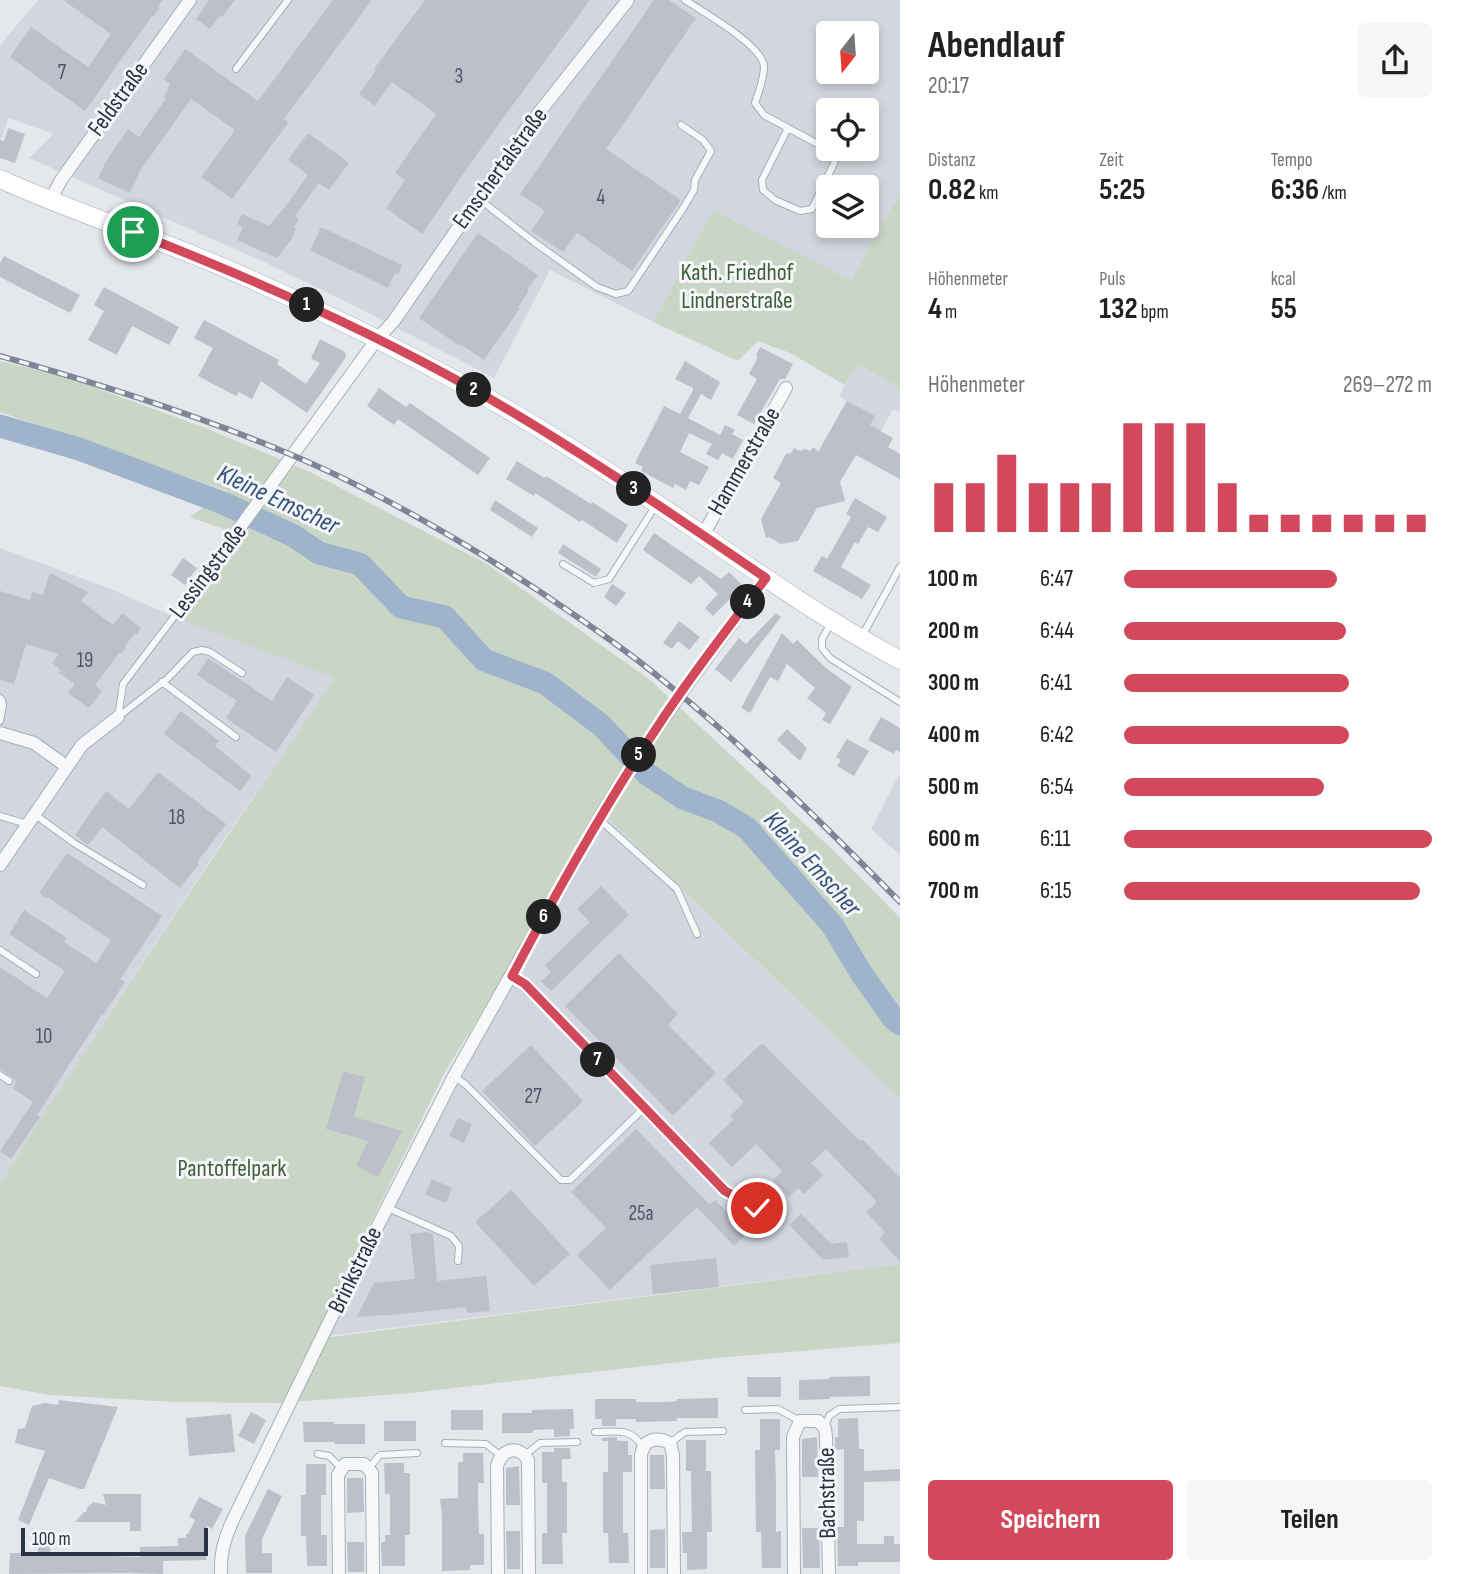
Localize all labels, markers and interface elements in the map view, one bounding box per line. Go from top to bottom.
north arrow [816,21,878,84]
map controls [816,21,879,238]
text: Abendlauf [928,23,1064,68]
button: share [1358,23,1432,97]
street label: Feldstraße [81,56,155,142]
house number: 7 [58,60,67,85]
house number: 3 [455,64,463,89]
text: 20:17 [928,72,969,100]
button: locate [816,98,879,161]
street label: Emschertalstraße [446,102,554,234]
text: Distanz [928,149,976,172]
text: Zeit [1099,149,1124,172]
text: Tempo [1271,149,1313,172]
text: 0.82 [928,172,976,208]
text: 5:25 [1099,172,1146,208]
text: 6:36 [1271,172,1319,208]
button: layers [816,175,879,238]
text: km [976,182,998,205]
text: /km [1319,182,1347,205]
house number: 4 [597,185,606,210]
pin [103,202,163,262]
icon: arrive [114,213,152,251]
park label: Kath. Friedhof Lindnerstraße [680,258,795,315]
text: Höhenmeter [928,268,1008,291]
text: Puls [1099,268,1126,291]
text: kcal [1271,268,1296,291]
pin: 1 [290,288,324,322]
text: 4 [928,291,942,327]
text: 132 [1099,291,1138,327]
text: 55 [1271,291,1297,327]
text: 1 [303,293,310,316]
text: m [942,301,957,324]
text: bpm [1138,301,1169,324]
text: Höhenmeter [928,371,1025,399]
text: 269–272 m [1343,371,1432,399]
pin: 2 [456,372,491,408]
text: 2 [469,378,478,401]
street label: Hammerstraße [701,402,787,520]
water label: Kleine Emscher [212,458,345,542]
pin: 3 [616,472,652,506]
text: 3 [629,477,638,500]
street label: Lessingstraße [163,518,253,624]
text: 100 m [928,565,978,593]
text: 6:47 [1040,565,1073,593]
pin: 4 [730,584,766,620]
text: 4 [743,590,752,613]
text: 200 m [928,617,979,645]
text: 6:44 [1040,617,1074,645]
house number: 19 [77,648,93,673]
text: 300 m [928,669,979,697]
text: 6:41 [1040,669,1072,697]
text: 400 m [928,721,979,749]
text: 6:42 [1040,721,1074,749]
pin: 5 [622,738,656,772]
text: 5 [634,743,643,766]
text: 500 m [928,773,979,801]
text: 6:54 [1040,773,1073,801]
house number: 18 [169,805,185,830]
water label: Kleine Emscher [757,805,868,924]
text: 600 m [928,825,980,853]
text: 6:11 [1040,825,1071,853]
text: 700 m [928,877,979,905]
text: 6:15 [1040,877,1072,905]
pin: 6 [526,900,562,934]
text: 6 [539,905,548,928]
house number: 10 [36,1024,52,1049]
pin: 7 [580,1042,616,1078]
text: 7 [593,1048,602,1071]
house number: 27 [524,1084,542,1109]
park label: Pantoffelpark [177,1154,287,1183]
pin [727,1178,787,1238]
icon: check [738,1189,776,1227]
house number: 25a [628,1201,654,1226]
street label: Brinkstraße [322,1222,388,1318]
street label: Bachstraße [812,1447,842,1539]
button: Speichern [928,1480,1173,1560]
button: Teilen [1187,1480,1432,1560]
scale bar [21,1525,208,1557]
text: 100 m [32,1528,71,1551]

